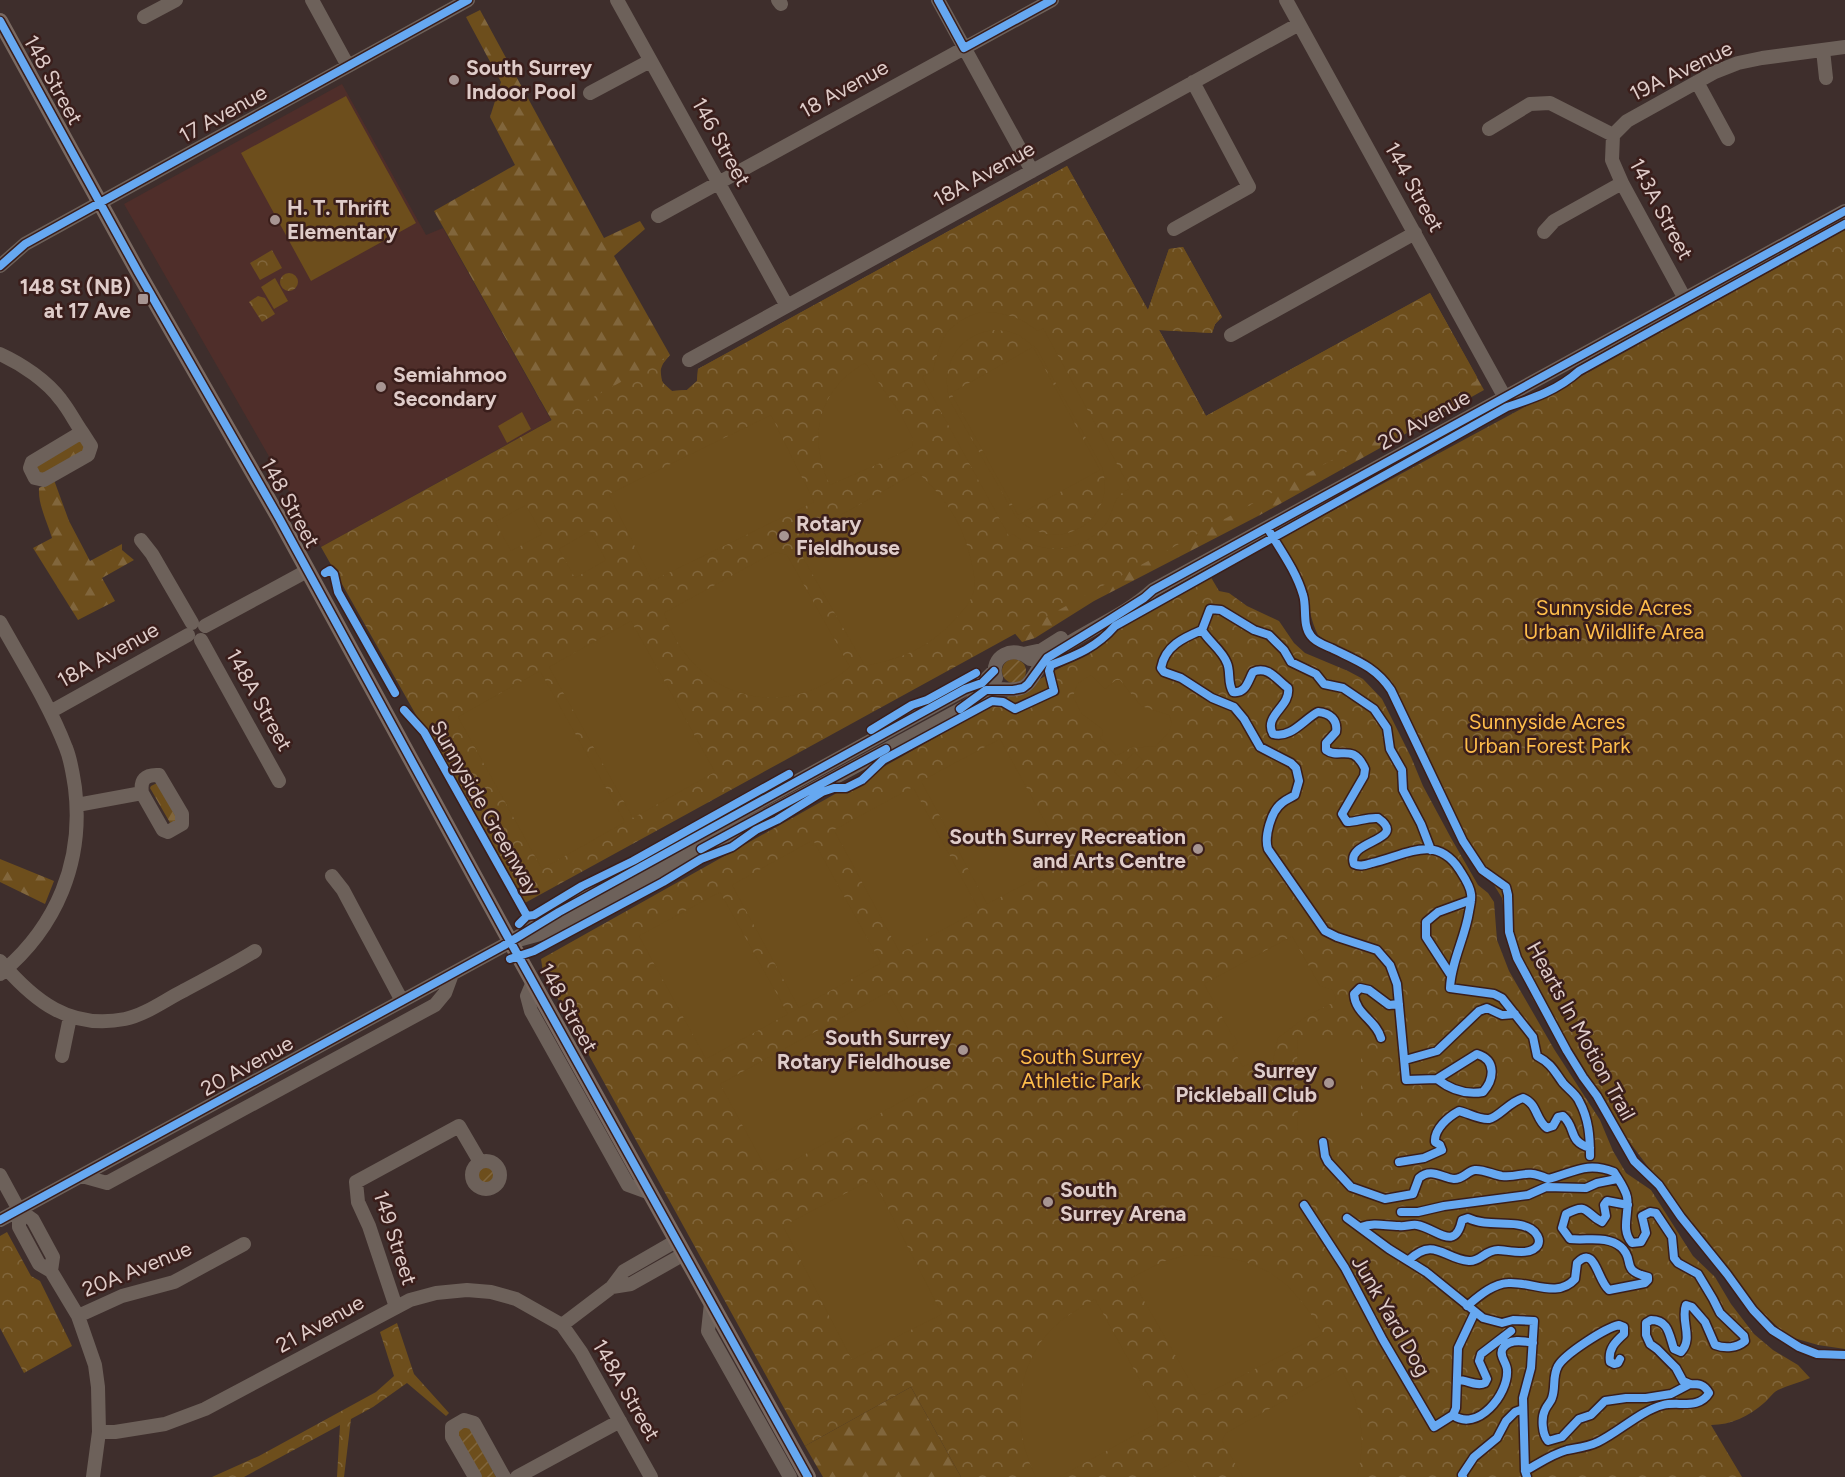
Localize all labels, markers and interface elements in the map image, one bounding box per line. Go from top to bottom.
street label: 148 Street [19,31,88,129]
street label: 19A Avenue [1625,35,1736,106]
street label: 18 Avenue [795,54,893,123]
place label: South Surrey Indoor Pool [466,55,593,104]
marker: South Surrey Indoor Pool [447,73,461,87]
street label: 17 Avenue [175,79,271,148]
street label: 146 Street [687,93,756,191]
street label: 18A Avenue [929,135,1039,212]
street label: 144 Street [1380,138,1449,236]
street label: 143A Street [1624,154,1699,264]
place label: H. T. Thrift Elementary [287,195,398,244]
marker: H. T. Thrift Elementary [268,213,282,227]
place label: 148 St (NB) at 17 Ave [20,274,131,323]
marker: 148 St (NB) at 17 Ave [136,292,150,306]
place label: Semiahmoo Secondary [393,362,507,411]
marker: Semiahmoo Secondary [374,380,388,394]
street label: 20 Avenue [1373,384,1474,455]
street label: 148 Street [256,454,325,552]
place label: Rotary Fieldhouse [796,511,900,560]
marker: Rotary Fieldhouse [777,529,791,543]
park label: Sunnyside Acres Urban Wildlife Area [1523,595,1705,644]
street label: 18A Avenue [53,616,163,693]
street label: 148A Street [221,644,298,755]
park label: Sunnyside Acres Urban Forest Park [1464,709,1631,758]
street label: Sunnyside Greenway [425,716,546,900]
place label: South Surrey Recreation and Arts Centre [949,824,1186,873]
marker: South Surrey Recreation and Arts Centre [1191,842,1205,856]
street label: Hearts In Motion Trail [1522,937,1641,1124]
street label: 148 Street [534,959,603,1057]
place label: South Surrey Rotary Fieldhouse [777,1025,952,1074]
street label: 20 Avenue [196,1030,297,1101]
marker: South Surrey Rotary Fieldhouse [956,1043,970,1057]
park label: South Surrey Athletic Park [1020,1044,1142,1093]
place label: Surrey Pickleball Club [1175,1058,1318,1107]
marker: Surrey Pickleball Club [1322,1076,1336,1090]
place label: South Surrey Arena [1060,1177,1187,1226]
street label: 149 Street [369,1188,422,1288]
marker: South Surrey Arena [1041,1195,1055,1209]
street label: 20A Avenue [79,1235,195,1302]
street label: Junk Yard Dog [1347,1251,1436,1381]
street label: 21 Avenue [271,1289,368,1358]
street label: 148A Street [587,1335,665,1445]

